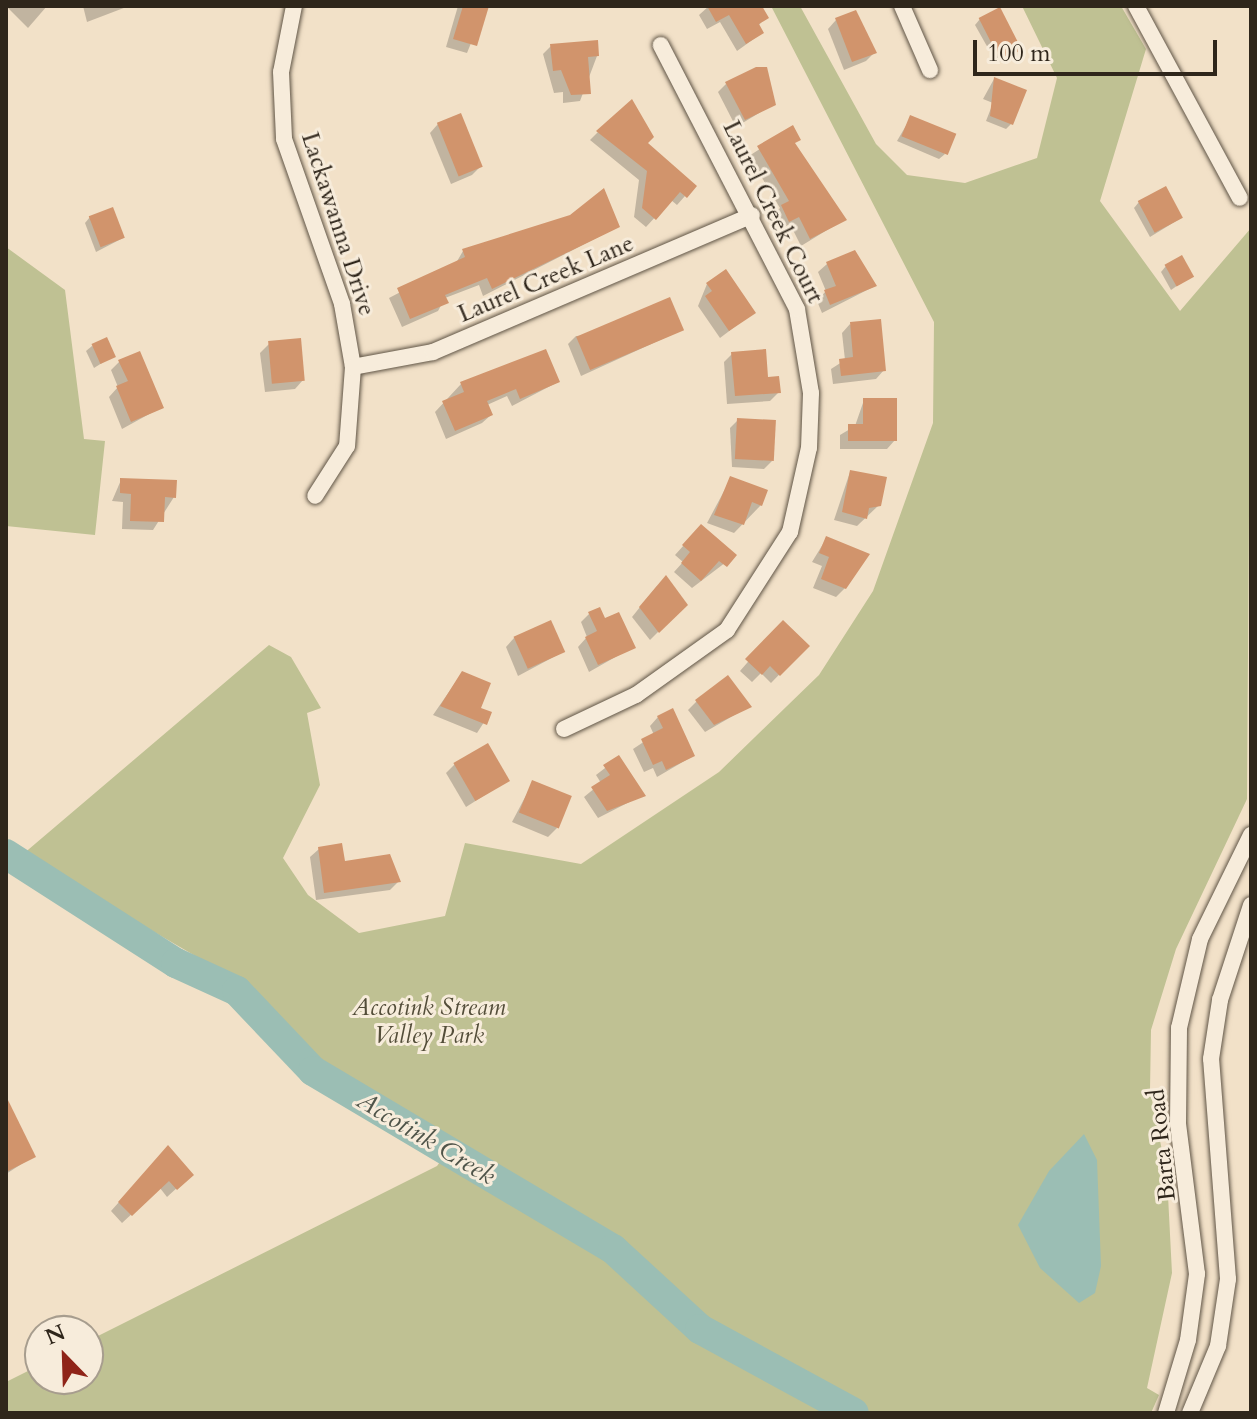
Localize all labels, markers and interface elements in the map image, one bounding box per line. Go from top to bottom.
scale bar [977,24,1221,74]
text: 100 m [987,37,1051,70]
street label: Laurel Creek Court [716,116,830,308]
street label: Lackawanna Drive [295,129,381,319]
street label: Laurel Creek Lane [454,229,638,329]
park label: Accotink Stream Valley Park [352,994,506,1050]
water label: Accotink Creek [351,1084,501,1192]
street label: Barta Road [1142,1088,1182,1202]
north arrow [24,1315,104,1395]
text: N [41,1317,70,1352]

